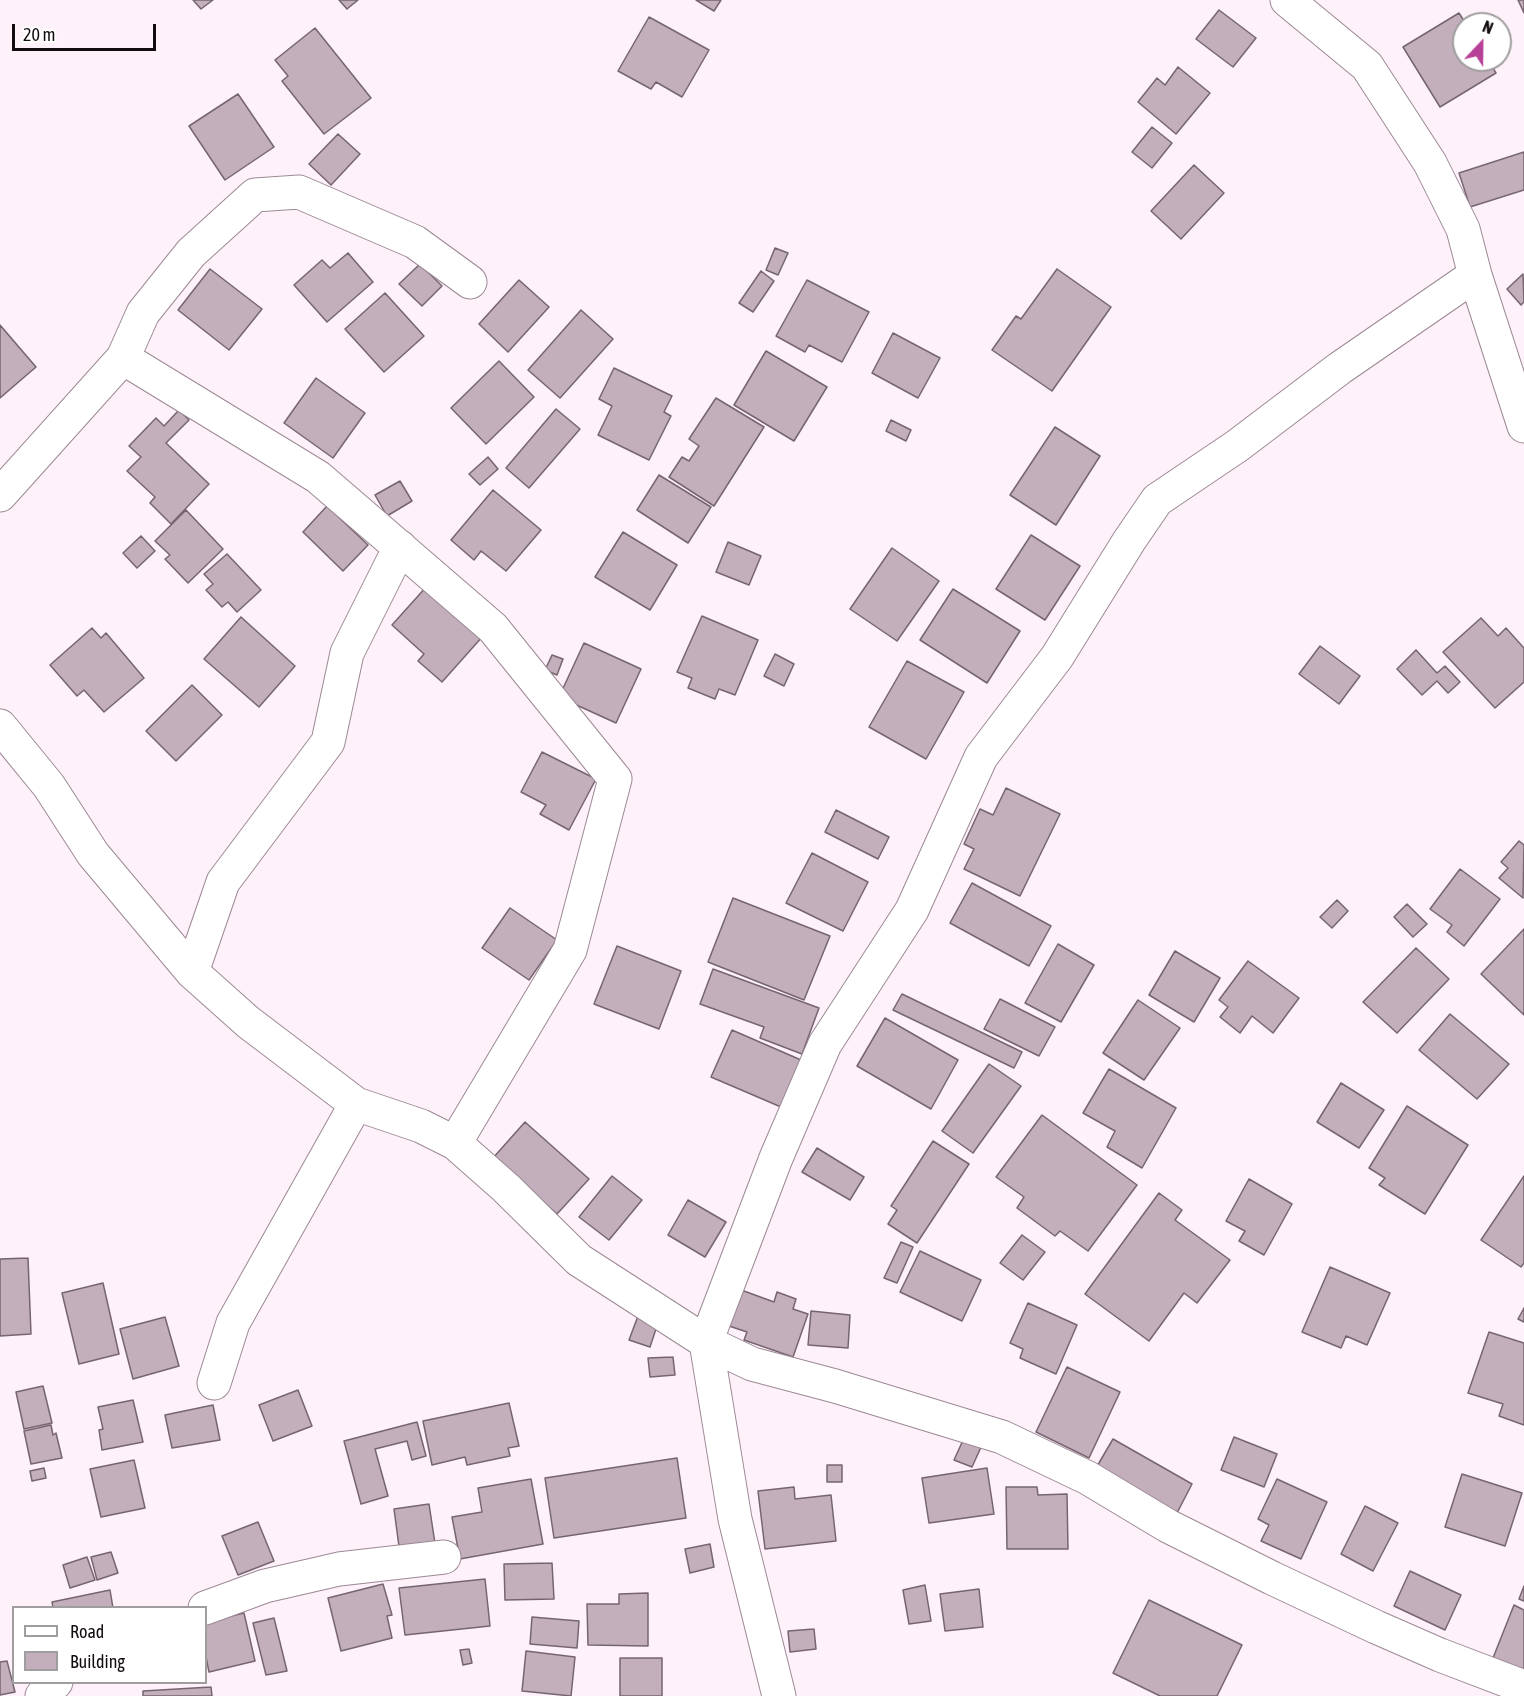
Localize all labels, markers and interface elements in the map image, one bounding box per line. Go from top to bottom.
scale bar [15,12,159,50]
north arrow [1452,12,1512,72]
text: N [1480,17,1496,37]
text: 20 m [23,24,55,45]
legend [12,1606,207,1684]
text: Road [70,1621,104,1642]
text: Building [70,1651,125,1672]

